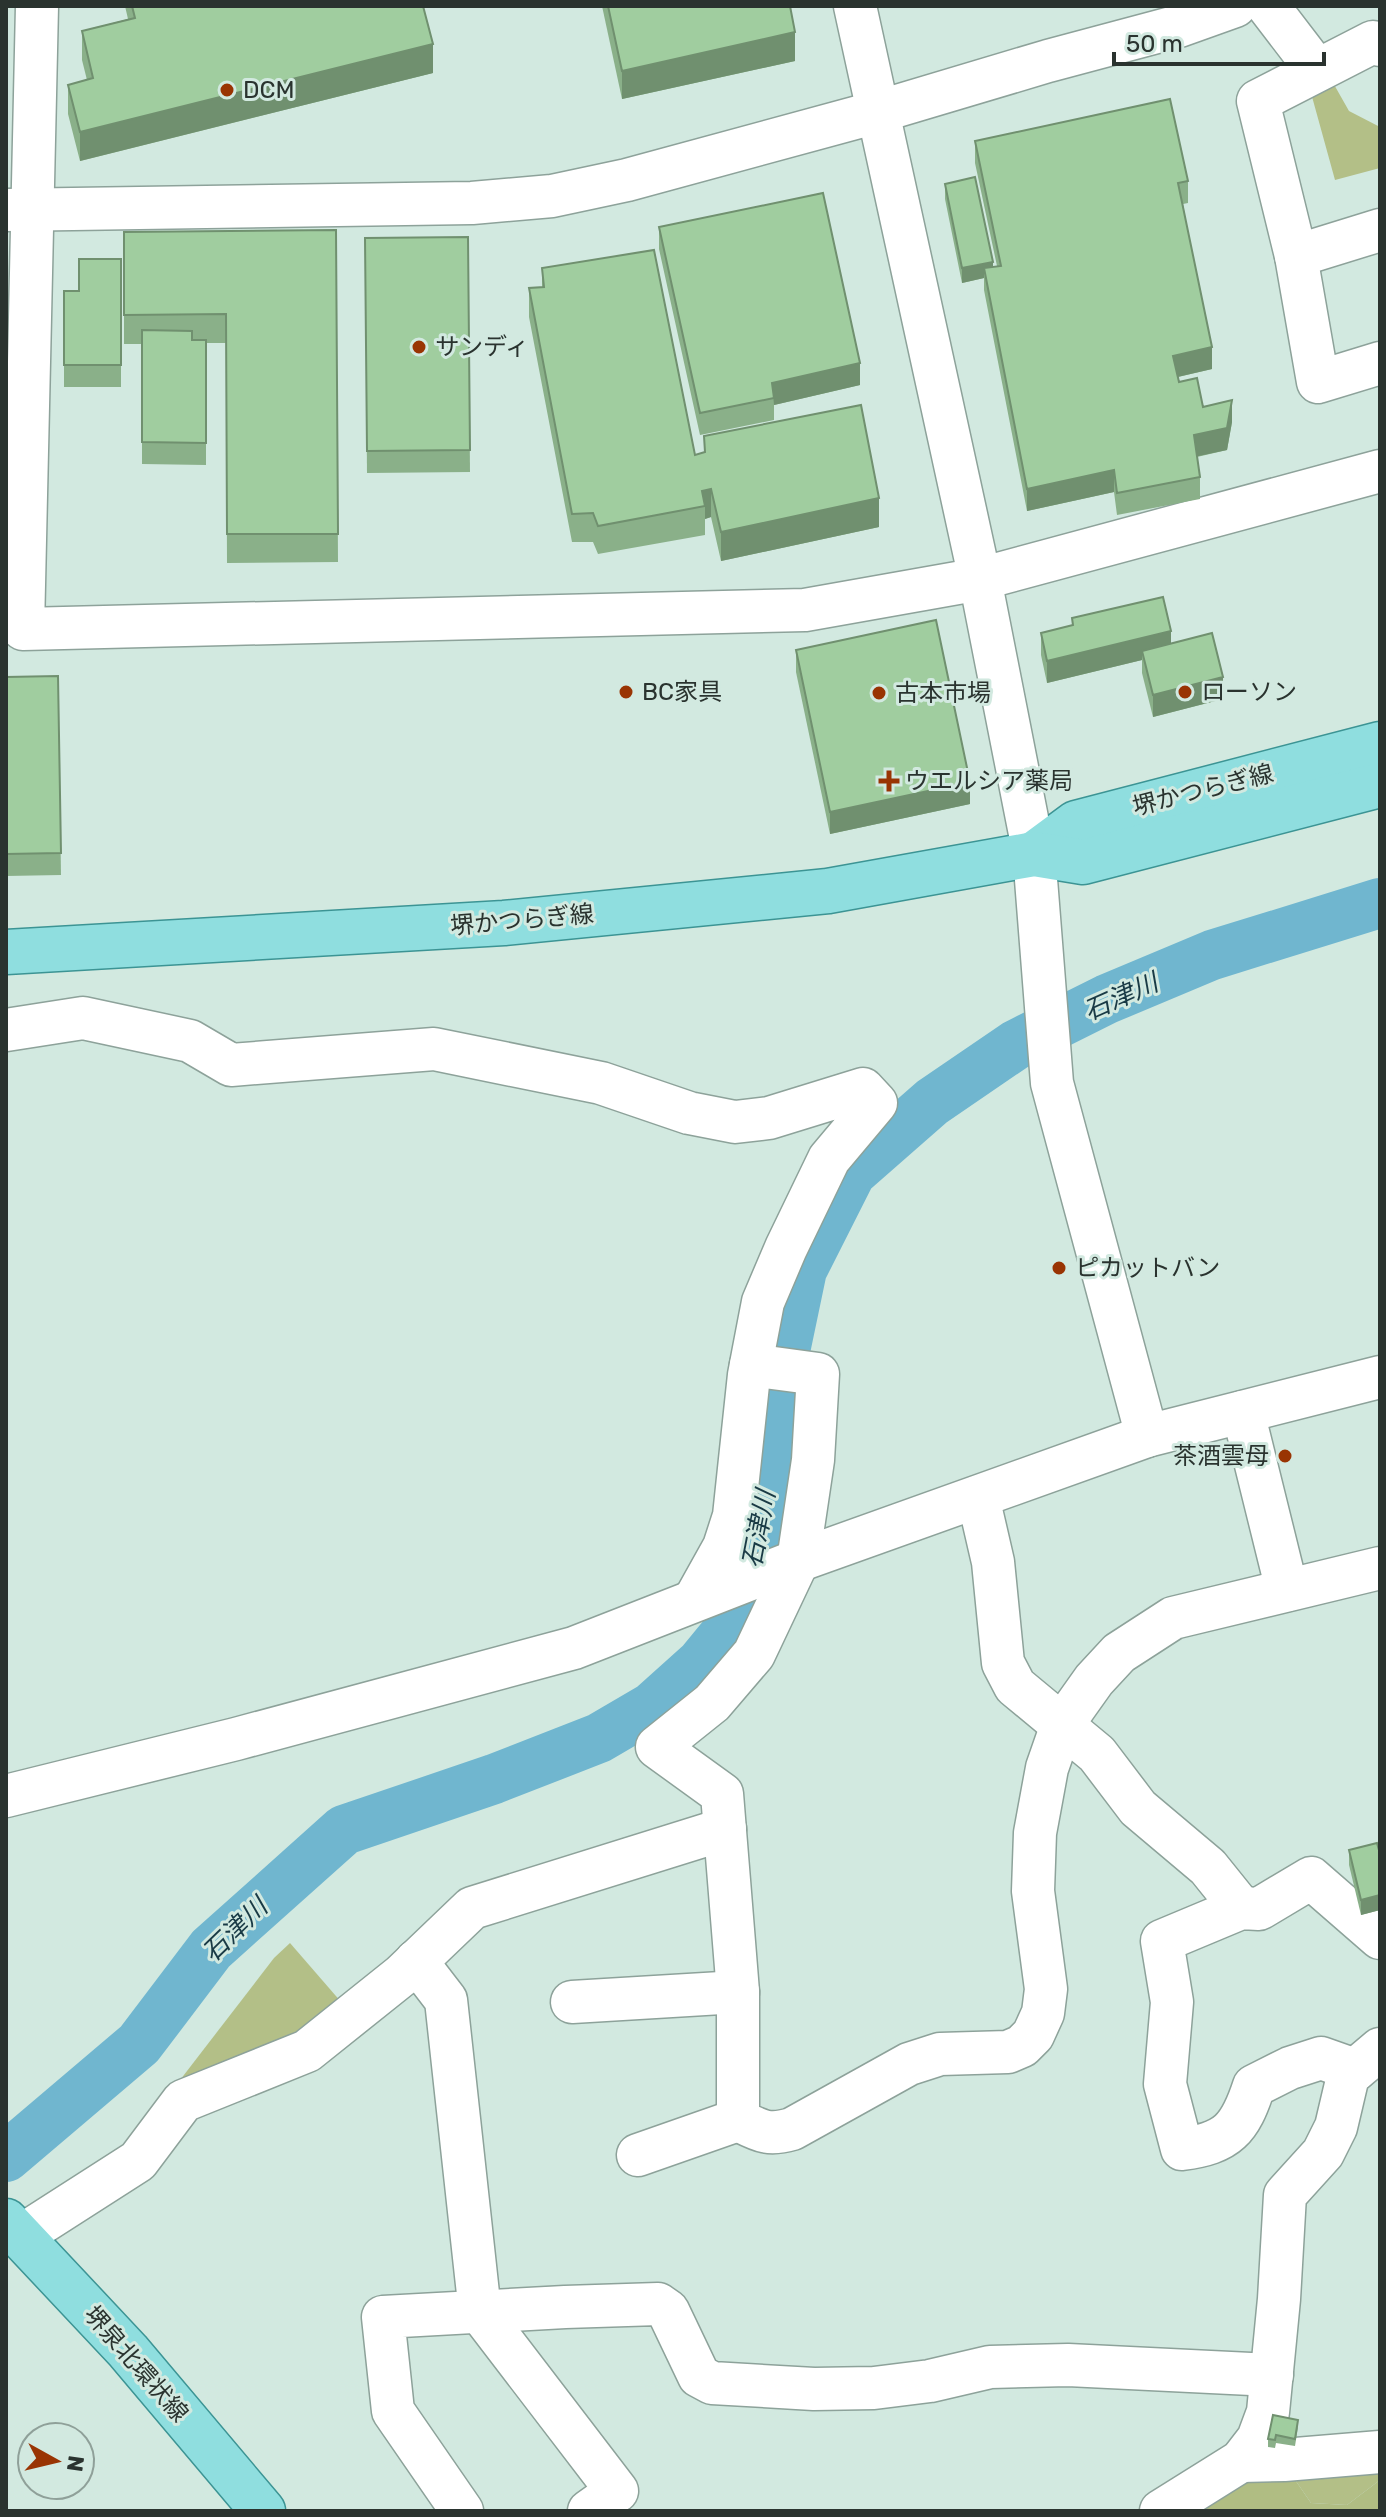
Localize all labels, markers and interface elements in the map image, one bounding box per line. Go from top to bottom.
scale bar [1114,16,1324,66]
text: 50 m [1126,30,1183,58]
place label: DCM [243,76,295,104]
marker: DCM [218,81,236,99]
place label: サンディ [435,333,529,361]
marker: サンディ [410,338,428,356]
place label: BC家具 [642,678,722,706]
place label: ローソン [1201,678,1297,706]
place label: 古本市場 [895,679,991,707]
marker: BC家具 [617,683,635,701]
marker: ローソン [1176,683,1194,701]
marker: 古本市場 [870,684,888,702]
street label: 堺かつらぎ線 [1130,759,1276,821]
place label: ウエルシア薬局 [905,767,1073,795]
marker: ウエルシア薬局 [880,772,898,790]
street label: 堺かつらぎ線 [449,900,595,940]
water label: 石津川 [1079,966,1166,1027]
place label: ピカットバン [1075,1254,1220,1282]
marker: ピカットバン [1050,1259,1068,1277]
place label: 茶酒雲母 [1173,1442,1269,1470]
marker: 茶酒雲母 [1276,1447,1294,1465]
water label: 石津川 [736,1485,782,1570]
water label: 石津川 [196,1890,276,1968]
street label: 堺泉北環状線 [78,2300,194,2428]
north arrow [16,2421,96,2501]
text: N [61,2454,90,2473]

